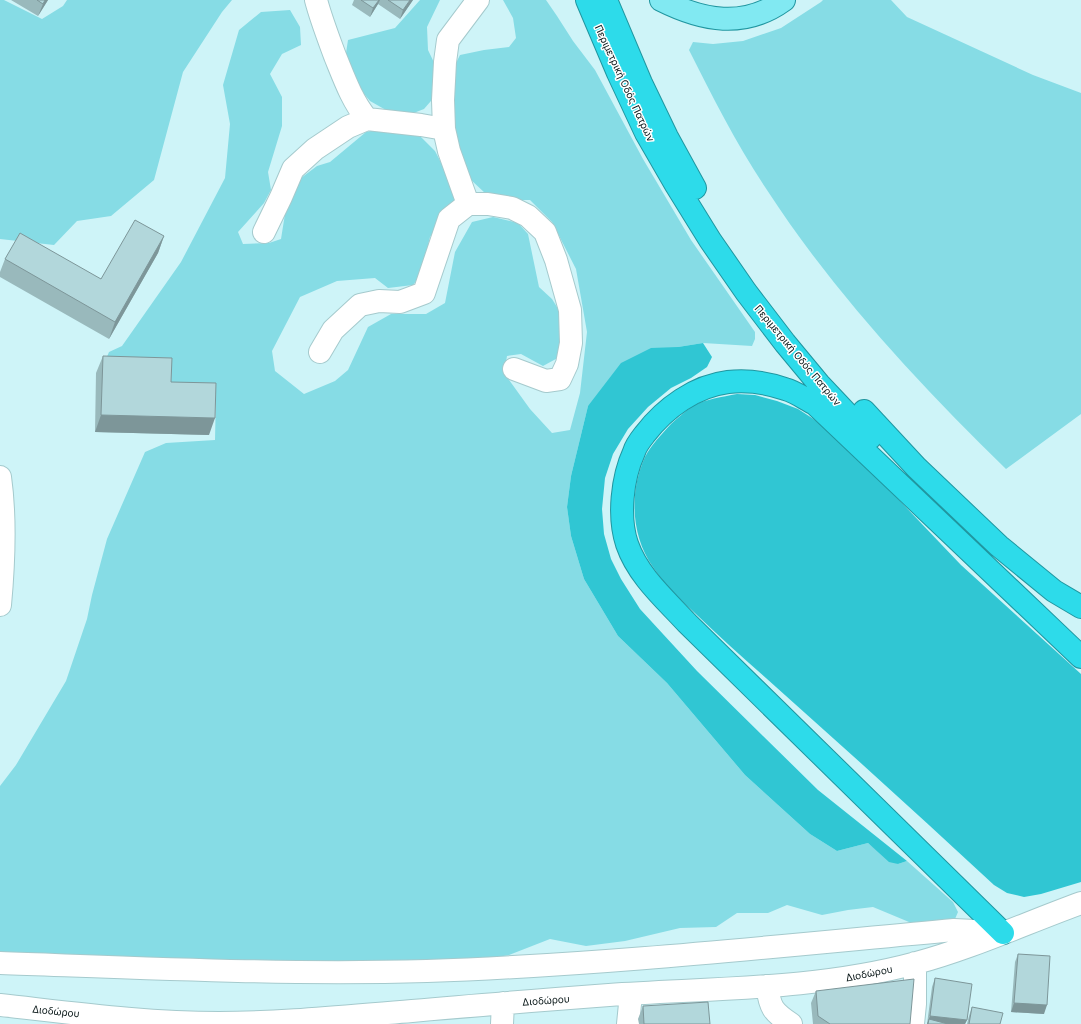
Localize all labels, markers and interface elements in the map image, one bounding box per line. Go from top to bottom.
street label: Περιμετρική Οδός Πατρών [592,23,657,144]
street label: Περιμετρική Οδός Πατρών [752,302,844,408]
street label: Διοδώρου [845,963,894,983]
street label: Διοδώρου [522,992,570,1008]
street label: Διοδώρου [32,1003,80,1019]

